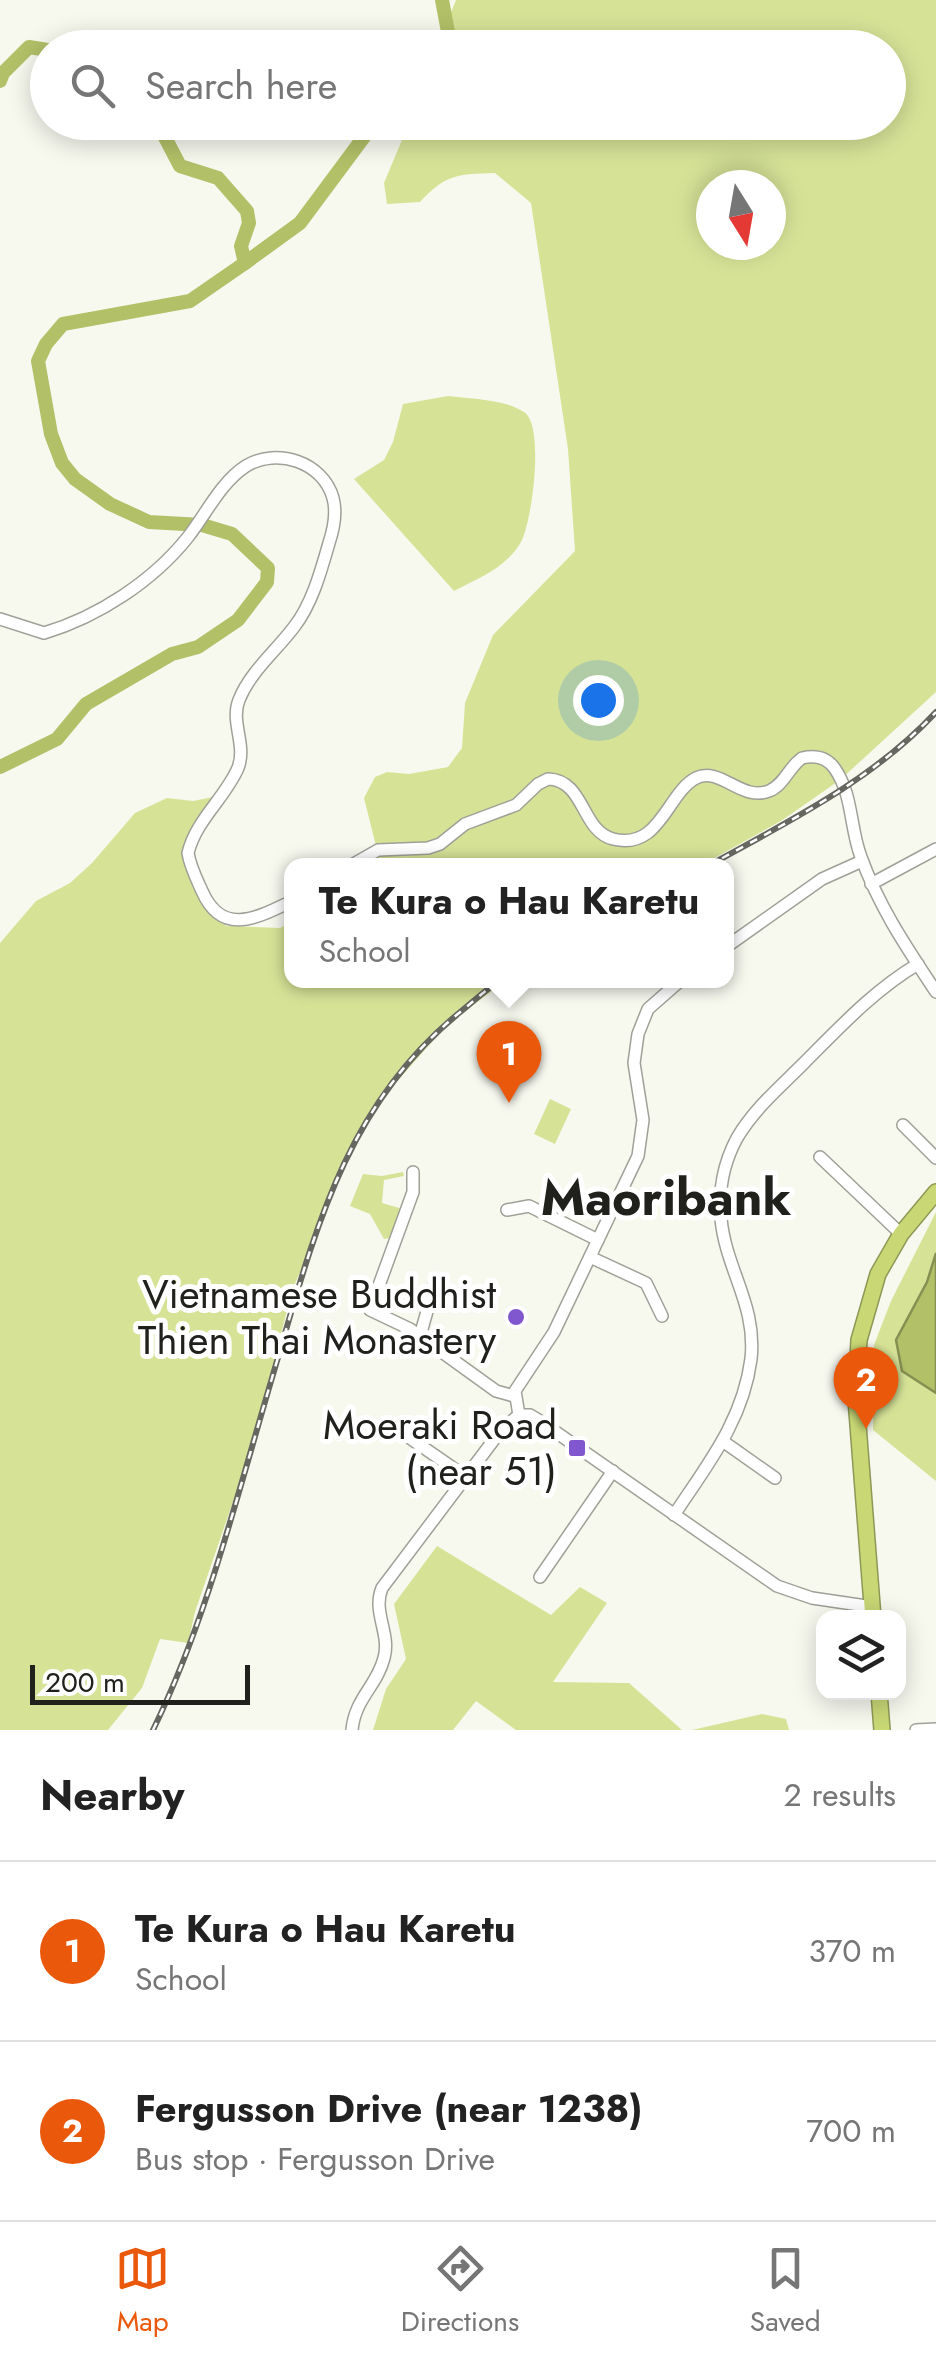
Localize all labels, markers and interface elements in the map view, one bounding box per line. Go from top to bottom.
search box [30,30,906,140]
icon: search [65,58,120,113]
text: Search here [145,58,337,113]
north arrow [696,170,786,260]
your location [573,675,624,726]
popup [284,858,734,988]
text: Te Kura o Hau Karetu [319,873,699,928]
text: School [319,928,411,974]
pin: 1 [476,1020,542,1103]
district label: Maoribank [541,1161,792,1234]
place label: Vietnamese Buddhist Thien Thai Monastery [138,1265,496,1369]
marker: Vietnamese Buddhist Thien Thai Monastery [505,1306,527,1328]
pin: 2 [834,1346,898,1429]
place label: Moeraki Road (near 51) [323,1396,557,1500]
marker: Moeraki Road (near 51) [566,1437,588,1459]
map controls [816,1610,906,1700]
button: layers [816,1610,906,1700]
scale bar [30,1660,250,1704]
text: 200 m [45,1662,125,1703]
text: Nearby [40,1765,184,1826]
text: 2 results [784,1772,896,1818]
text: Te Kura o Hau Karetu [135,1901,516,1956]
text: 1 [64,1928,81,1974]
text: 370 m [808,1928,896,1974]
text: School [135,1956,227,2002]
text: Fergusson Drive (near 1238) [135,2081,642,2136]
text: 2 [62,2108,83,2154]
text: 700 m [806,2108,896,2154]
text: Bus stop · Fergusson Drive [135,2136,495,2182]
tab: Map [115,2241,170,2342]
tab: Directions [401,2241,519,2342]
tab: Saved [750,2241,821,2342]

